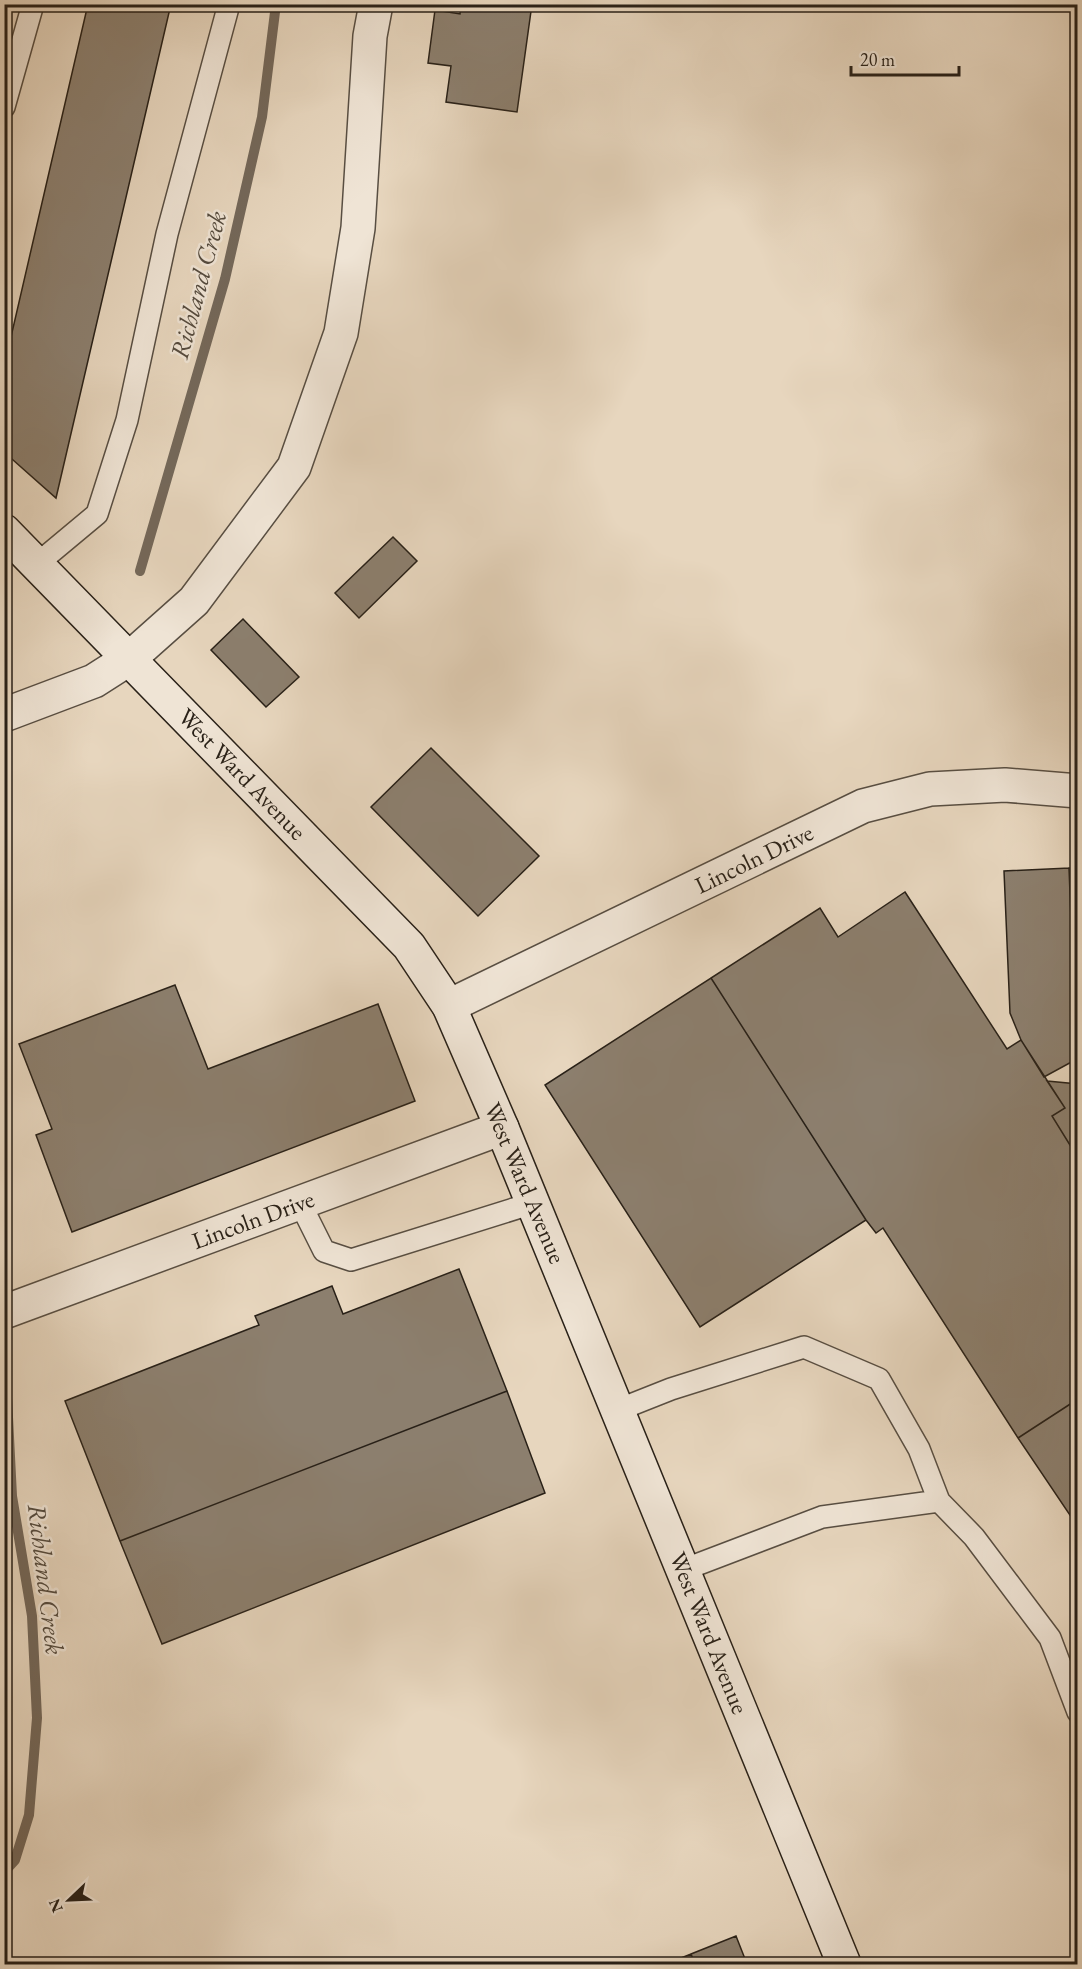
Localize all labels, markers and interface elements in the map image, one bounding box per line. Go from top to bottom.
scale bar [851,39,959,77]
text: 20 m [860,48,895,71]
water label: Richland Creek [162,207,234,363]
street label: West Ward Avenue [171,701,313,846]
street label: Lincoln Drive [690,817,818,901]
street label: West Ward Avenue [478,1098,573,1268]
street label: Lincoln Drive [187,1183,318,1256]
water label: Richland Creek [20,1501,72,1657]
street label: West Ward Avenue [663,1547,756,1718]
north arrow [39,1870,99,1930]
text: N [43,1896,68,1916]

